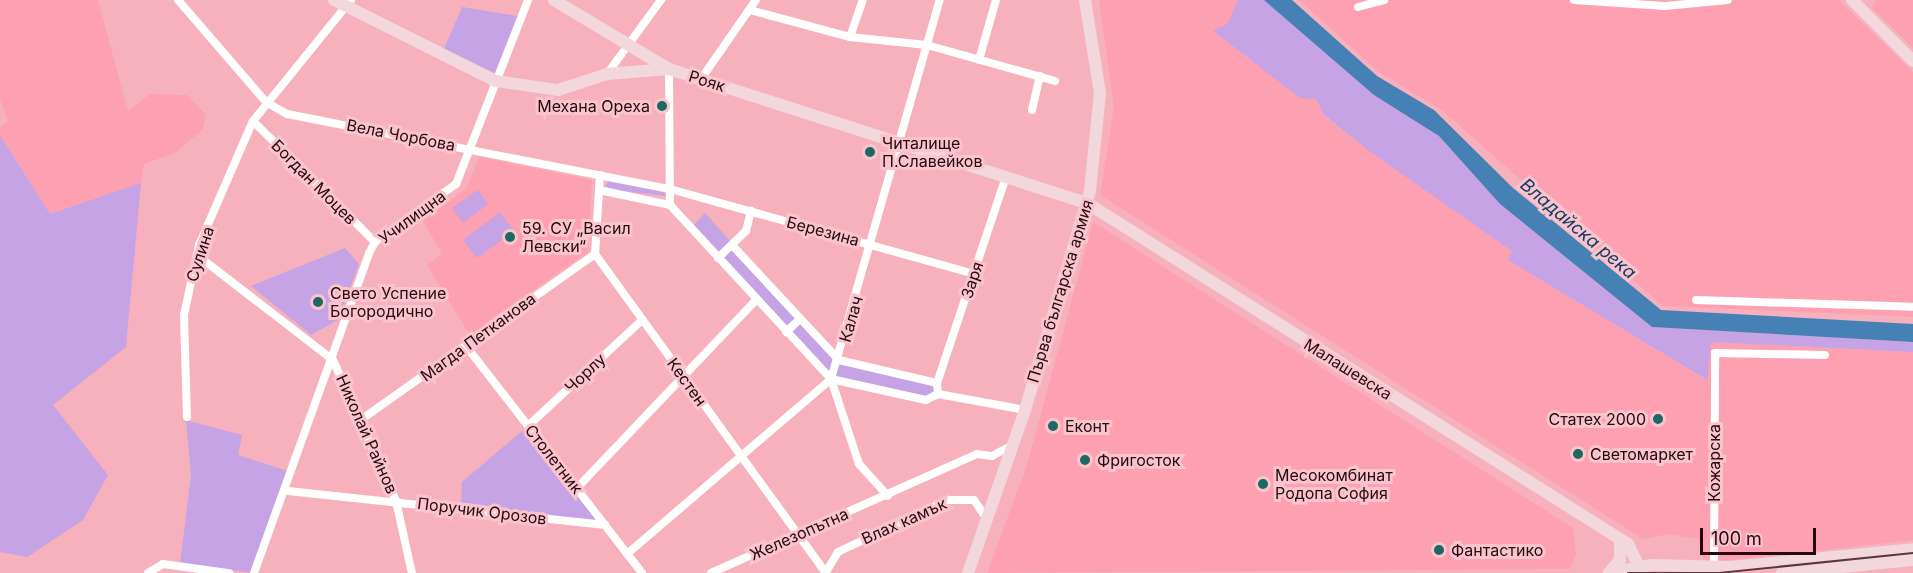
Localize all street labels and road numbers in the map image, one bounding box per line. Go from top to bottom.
street label: Рояк [686,66,728,96]
street label: Вела Чорбова [345,115,457,155]
street label: Богдан Моцев [268,136,360,228]
street label: Училищна [375,186,449,248]
street label: Първа българска армия [1023,197,1097,385]
street label: Березина [784,212,862,250]
street label: Сулина [182,224,218,284]
street label: Заря [957,259,987,301]
street label: Магда Петканова [417,289,539,385]
street label: Калач [835,294,867,344]
street label: Малашевска [1301,334,1395,404]
street label: Чорлу [561,349,609,397]
street label: Кестен [663,354,711,410]
street label: Николай Райнов [332,372,402,496]
street label: Столетник [521,421,587,497]
street label: Кожарска [1704,424,1724,502]
street label: Поручик Орозов [416,494,548,528]
street label: Влах камък [859,494,949,548]
street label: Железопътна [747,504,851,564]

